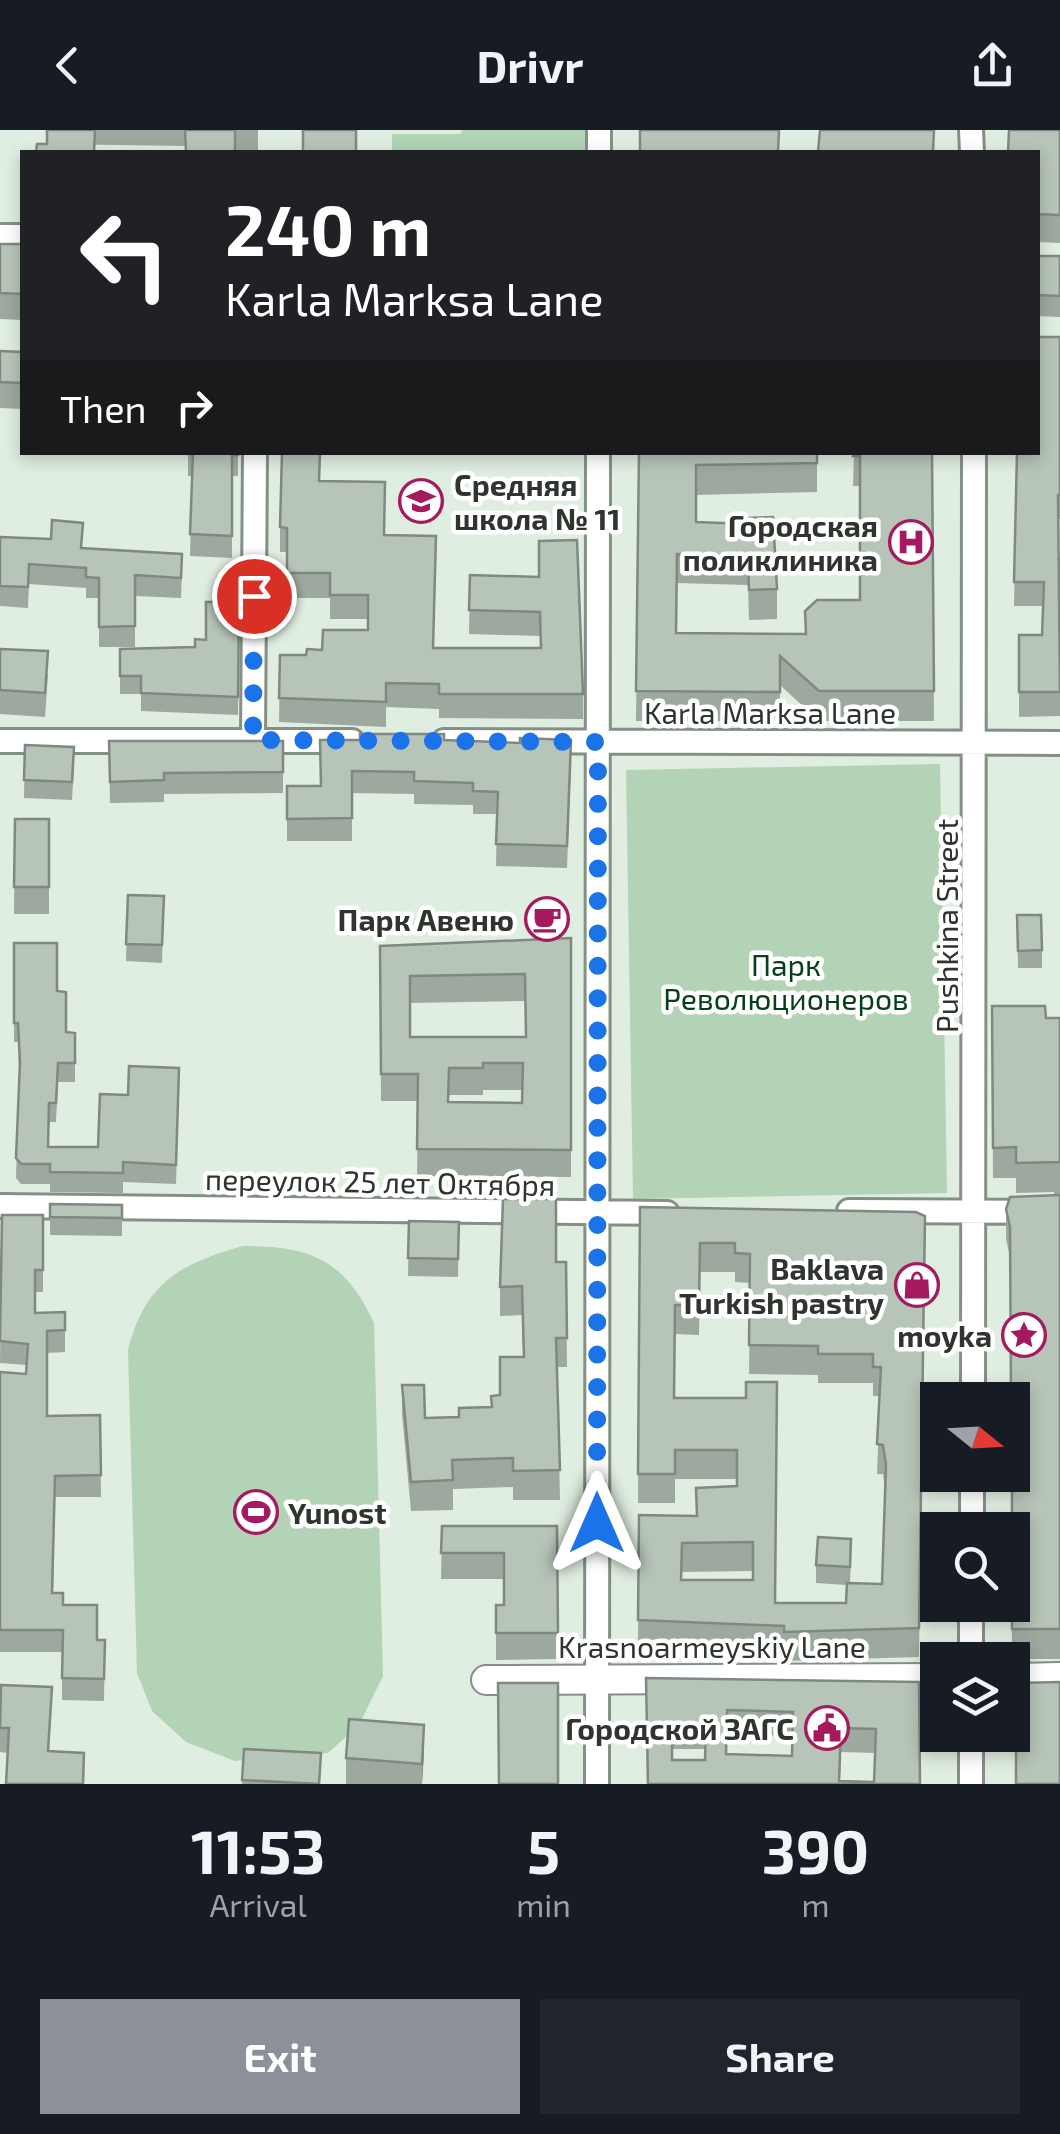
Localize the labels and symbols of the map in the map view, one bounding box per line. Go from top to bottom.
place label: Средняя школа № 11 [454,466,621,536]
school or university icon: Средняя школа № 11 [398,478,444,524]
place label: Городская поликлиника [683,507,878,577]
hospital icon: Городская поликлиника [888,519,934,565]
pin [212,554,297,639]
street label: Karla Marksa Lane [644,694,896,730]
street label: Pushkina Street [928,819,964,1033]
cafe icon: Парк Авеню [524,896,570,942]
place label: Парк Авеню [338,901,514,937]
park label: Парк Революционеров [663,946,909,1016]
street label: переулок 25 лет Октября [205,1160,555,1203]
place label: Baklava Turkish pastry [679,1250,884,1321]
shop icon: Baklava Turkish pastry [894,1262,940,1308]
place icon: moyka [1001,1312,1047,1358]
place label: moyka [897,1317,992,1354]
north arrow [920,1382,1030,1492]
position arrow [545,1471,649,1575]
sports icon: Yunost [233,1489,279,1535]
place label: Yunost [288,1494,386,1530]
street label: Krasnoarmeyskiy Lane [558,1628,866,1664]
public building icon: Городской ЗАГС [804,1705,850,1751]
place label: Городской ЗАГС [565,1710,794,1746]

